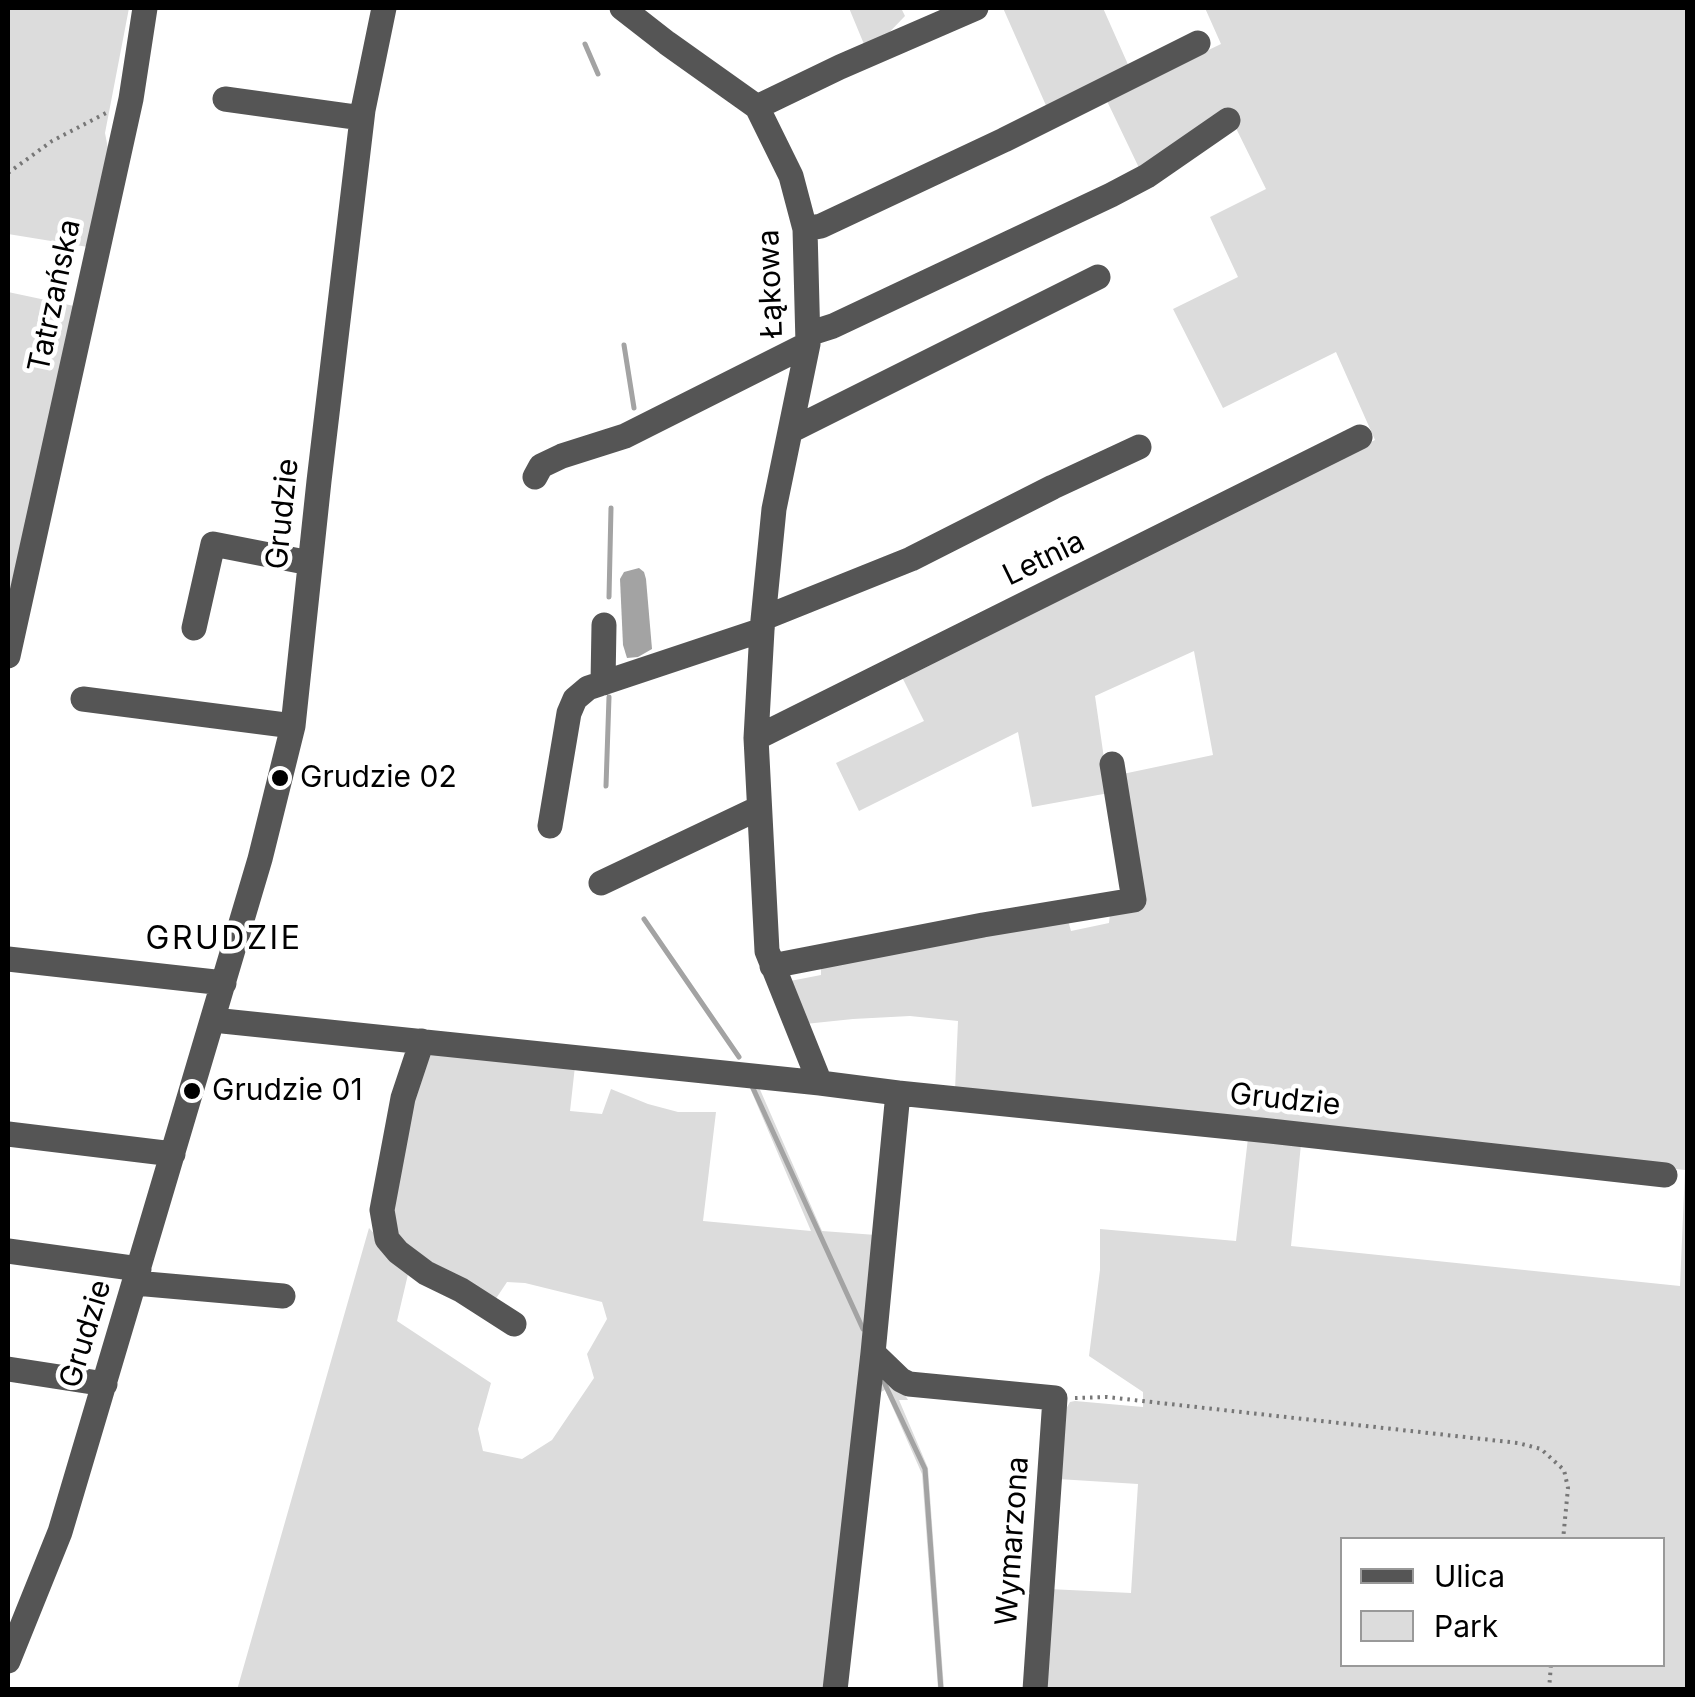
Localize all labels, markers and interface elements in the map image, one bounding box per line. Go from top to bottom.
street label: Tatrzańska [21,216,89,376]
street label: Łąkowa [751,229,791,339]
street label: Grudzie [259,457,307,571]
street label: Letnia [997,524,1091,594]
place label: Grudzie 02 [300,760,457,796]
marker: Grudzie 02 [269,767,291,789]
district label: GRUDZIE [146,920,302,958]
place label: Grudzie 01 [212,1073,363,1109]
street label: Grudzie [1228,1076,1342,1124]
marker: Grudzie 01 [181,1080,203,1102]
street label: Grudzie [53,1276,119,1392]
street label: Wymarzona [989,1455,1037,1627]
legend [1340,1537,1665,1667]
text: Ulica [1434,1558,1505,1594]
text: Park [1434,1608,1498,1644]

